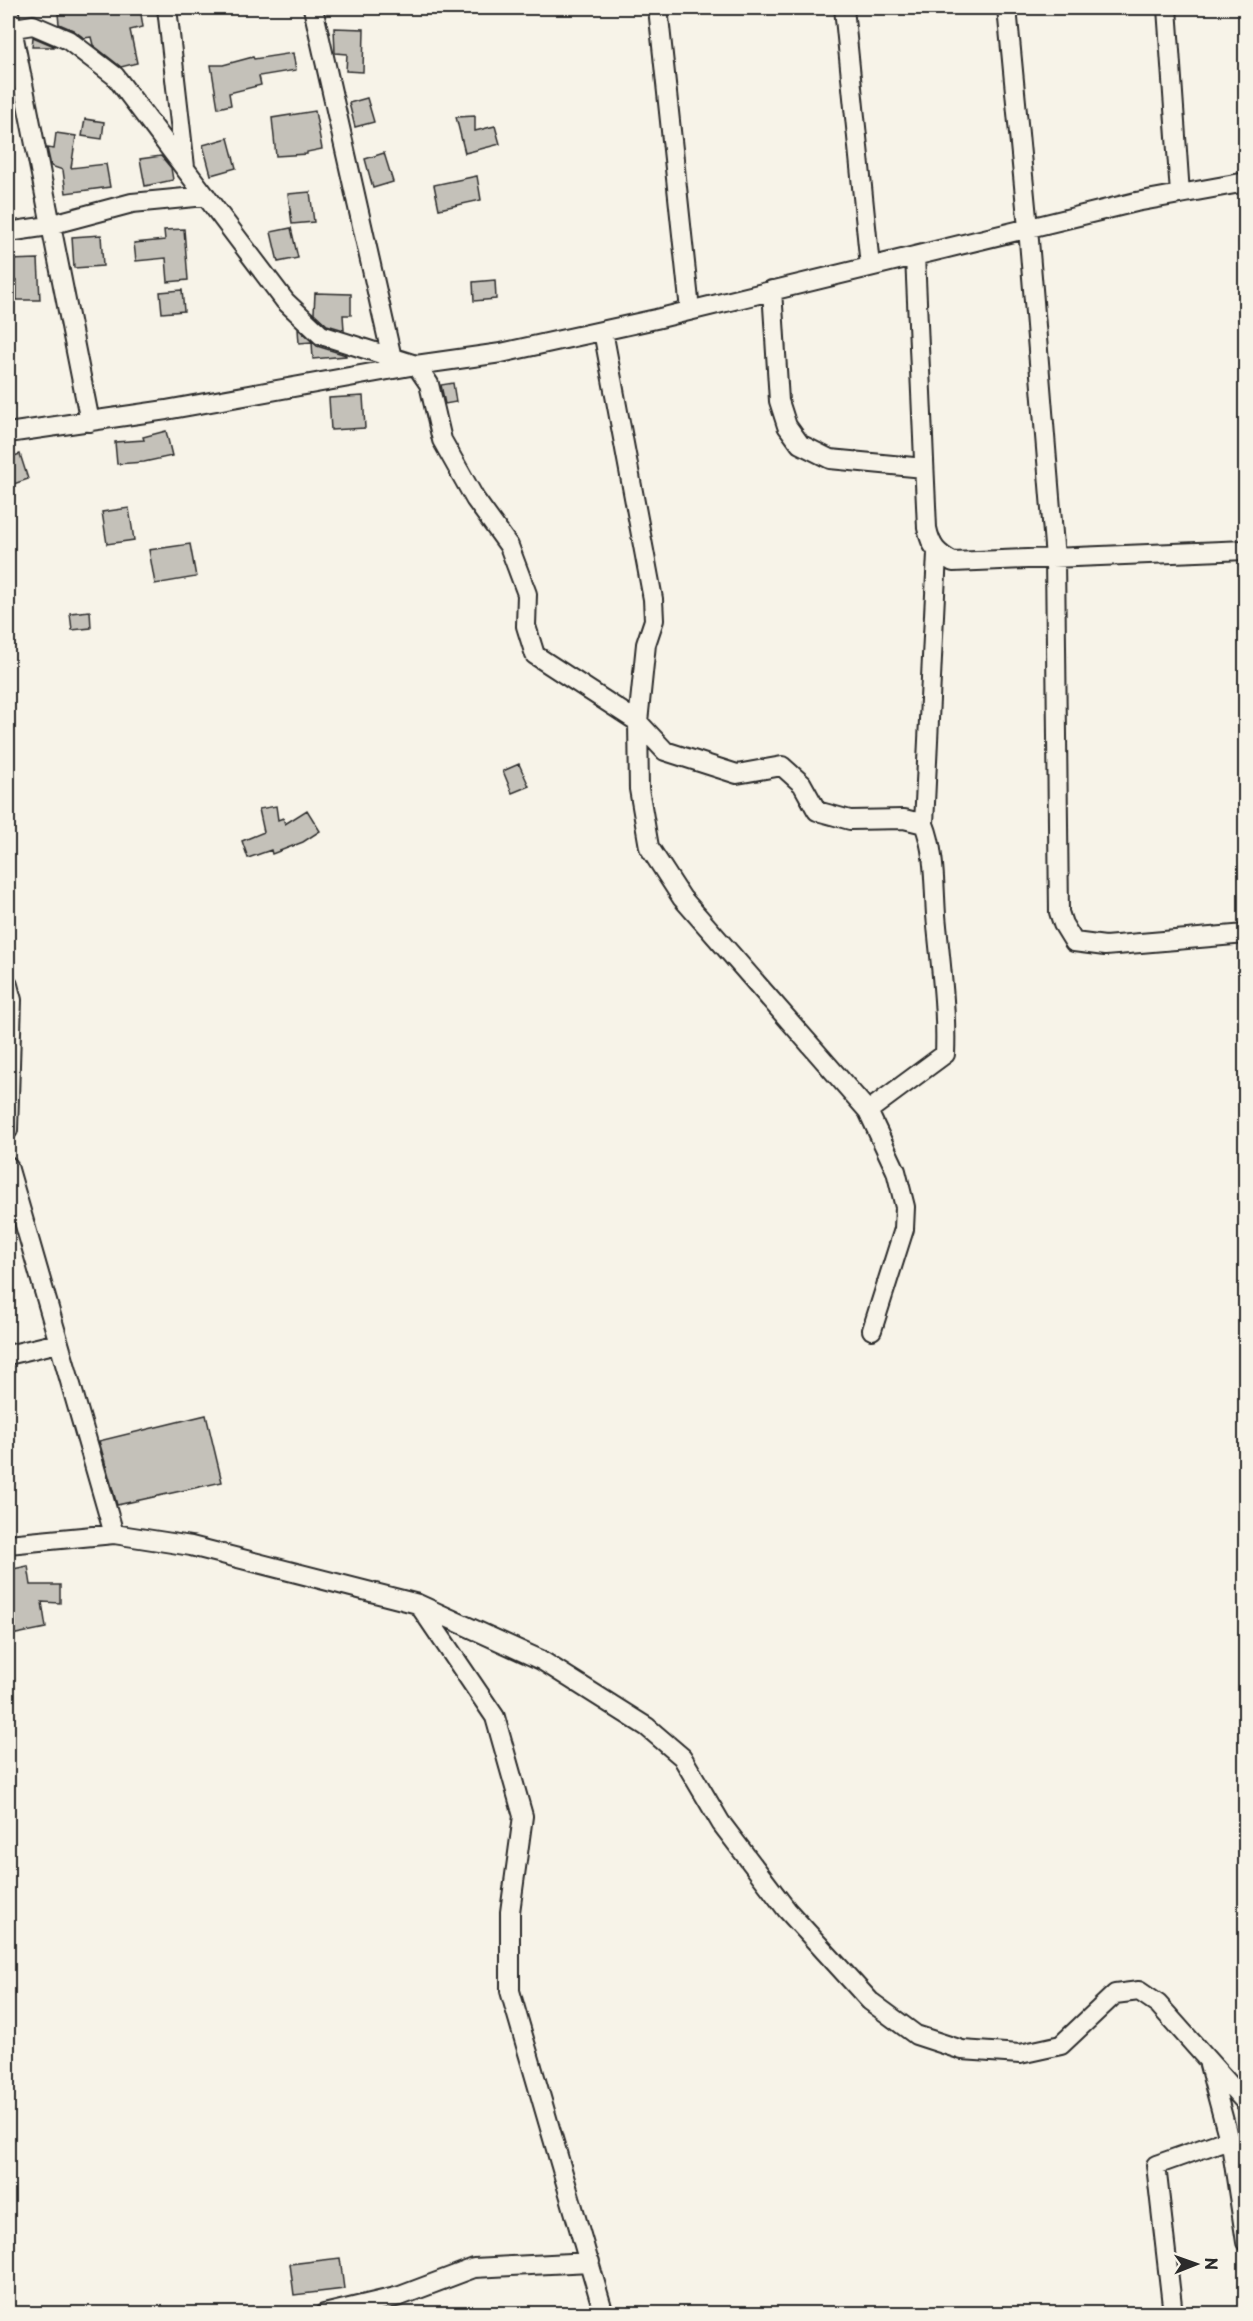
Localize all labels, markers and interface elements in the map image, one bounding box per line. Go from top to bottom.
north arrow [1166,2234,1226,2294]
text: N [1200,2257,1224,2270]

